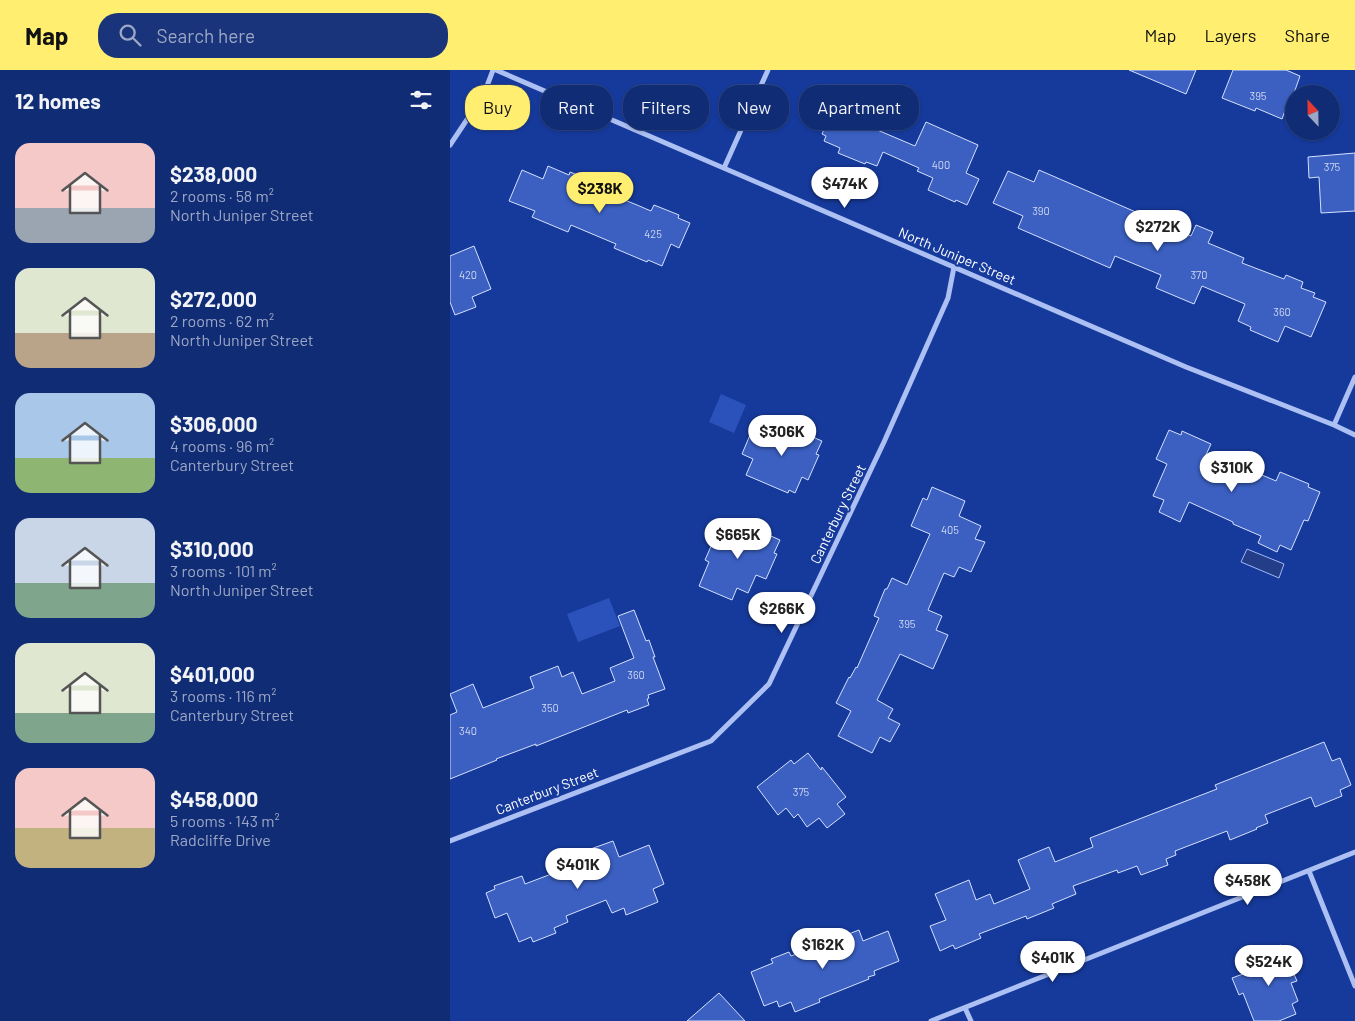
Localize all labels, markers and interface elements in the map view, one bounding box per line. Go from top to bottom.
search box [98,13,448,58]
text: Map [25,21,68,50]
icon: search [116,21,144,49]
text: Search here [156,24,255,47]
text: Map [1144,24,1176,46]
text: Layers [1204,24,1257,46]
text: Share [1285,24,1330,46]
chip: Buy [465,85,530,130]
chip: Rent [540,85,613,130]
chip: Filters [623,85,709,130]
chip: New [719,85,789,130]
chip: Apartment [799,85,919,130]
north arrow [1285,85,1340,140]
map controls [1285,85,1340,140]
icon: filters [407,86,435,114]
text: 12 homes [15,88,101,113]
house number: 395 [1249,89,1267,102]
house number: 400 [932,158,950,171]
house number: 375 [1324,160,1341,173]
text: $238,000 [170,161,257,186]
icon: home [55,163,115,223]
pin: $474K [810,166,880,209]
pin: $238K [565,172,635,214]
text: $474K [822,173,868,192]
text: $238K [577,178,623,197]
text: 2 rooms · 58 m² [170,186,274,205]
house number: 390 [1032,204,1050,217]
text: North Juniper Street [170,205,314,224]
pin: $272K [1123,210,1193,252]
text: $272K [1135,216,1181,235]
street label: North Juniper Street [896,223,1018,288]
house number: 425 [644,227,662,240]
house number: 420 [459,268,477,281]
house number: 370 [1190,268,1208,281]
text: $272,000 [170,286,257,311]
icon: home [55,288,115,348]
house number: 360 [1273,305,1291,318]
text: 2 rooms · 62 m² [170,311,274,330]
text: North Juniper Street [170,330,314,349]
text: $306,000 [170,411,258,436]
icon: home [55,413,115,473]
pin: $306K [747,414,817,457]
text: $306K [759,421,805,440]
text: 4 rooms · 96 m² [170,436,274,455]
pin: $310K [1197,450,1267,493]
text: Canterbury Street [170,455,294,474]
text: $310K [1211,457,1253,476]
street label: Canterbury Street [806,461,869,566]
pin: $665K [703,518,773,560]
house number: 405 [941,523,959,536]
text: $665K [716,524,760,543]
text: $310,000 [170,536,254,561]
icon: home [55,538,115,598]
text: 3 rooms · 101 m² [170,561,277,580]
text: North Juniper Street [170,580,314,599]
pin: $266K [747,592,817,634]
text: $266K [759,598,805,617]
house number: 395 [898,617,916,630]
text: $401,000 [170,661,255,686]
icon: home [55,663,115,723]
house number: 360 [627,668,645,681]
text: 3 rooms · 116 m² [170,686,276,705]
house number: 350 [541,701,559,714]
text: Canterbury Street [170,705,294,724]
house number: 340 [459,724,477,737]
street label: Canterbury Street [493,763,601,818]
house number: 375 [793,785,810,798]
text: $458,000 [170,786,258,811]
icon: home [55,788,115,848]
text: 5 rooms · 143 m² [170,811,280,830]
text: Radcliffe Drive [170,830,271,849]
pin: $401K [543,848,613,890]
text: $401K [556,854,600,873]
pin: $458K [1213,864,1283,906]
text: $458K [1225,870,1271,889]
pin: $162K [788,928,858,970]
text: $162K [802,934,844,953]
pin: $401K [1018,940,1088,983]
pin: $524K [1234,944,1304,987]
text: $401K [1031,947,1075,966]
text: $524K [1246,951,1292,970]

